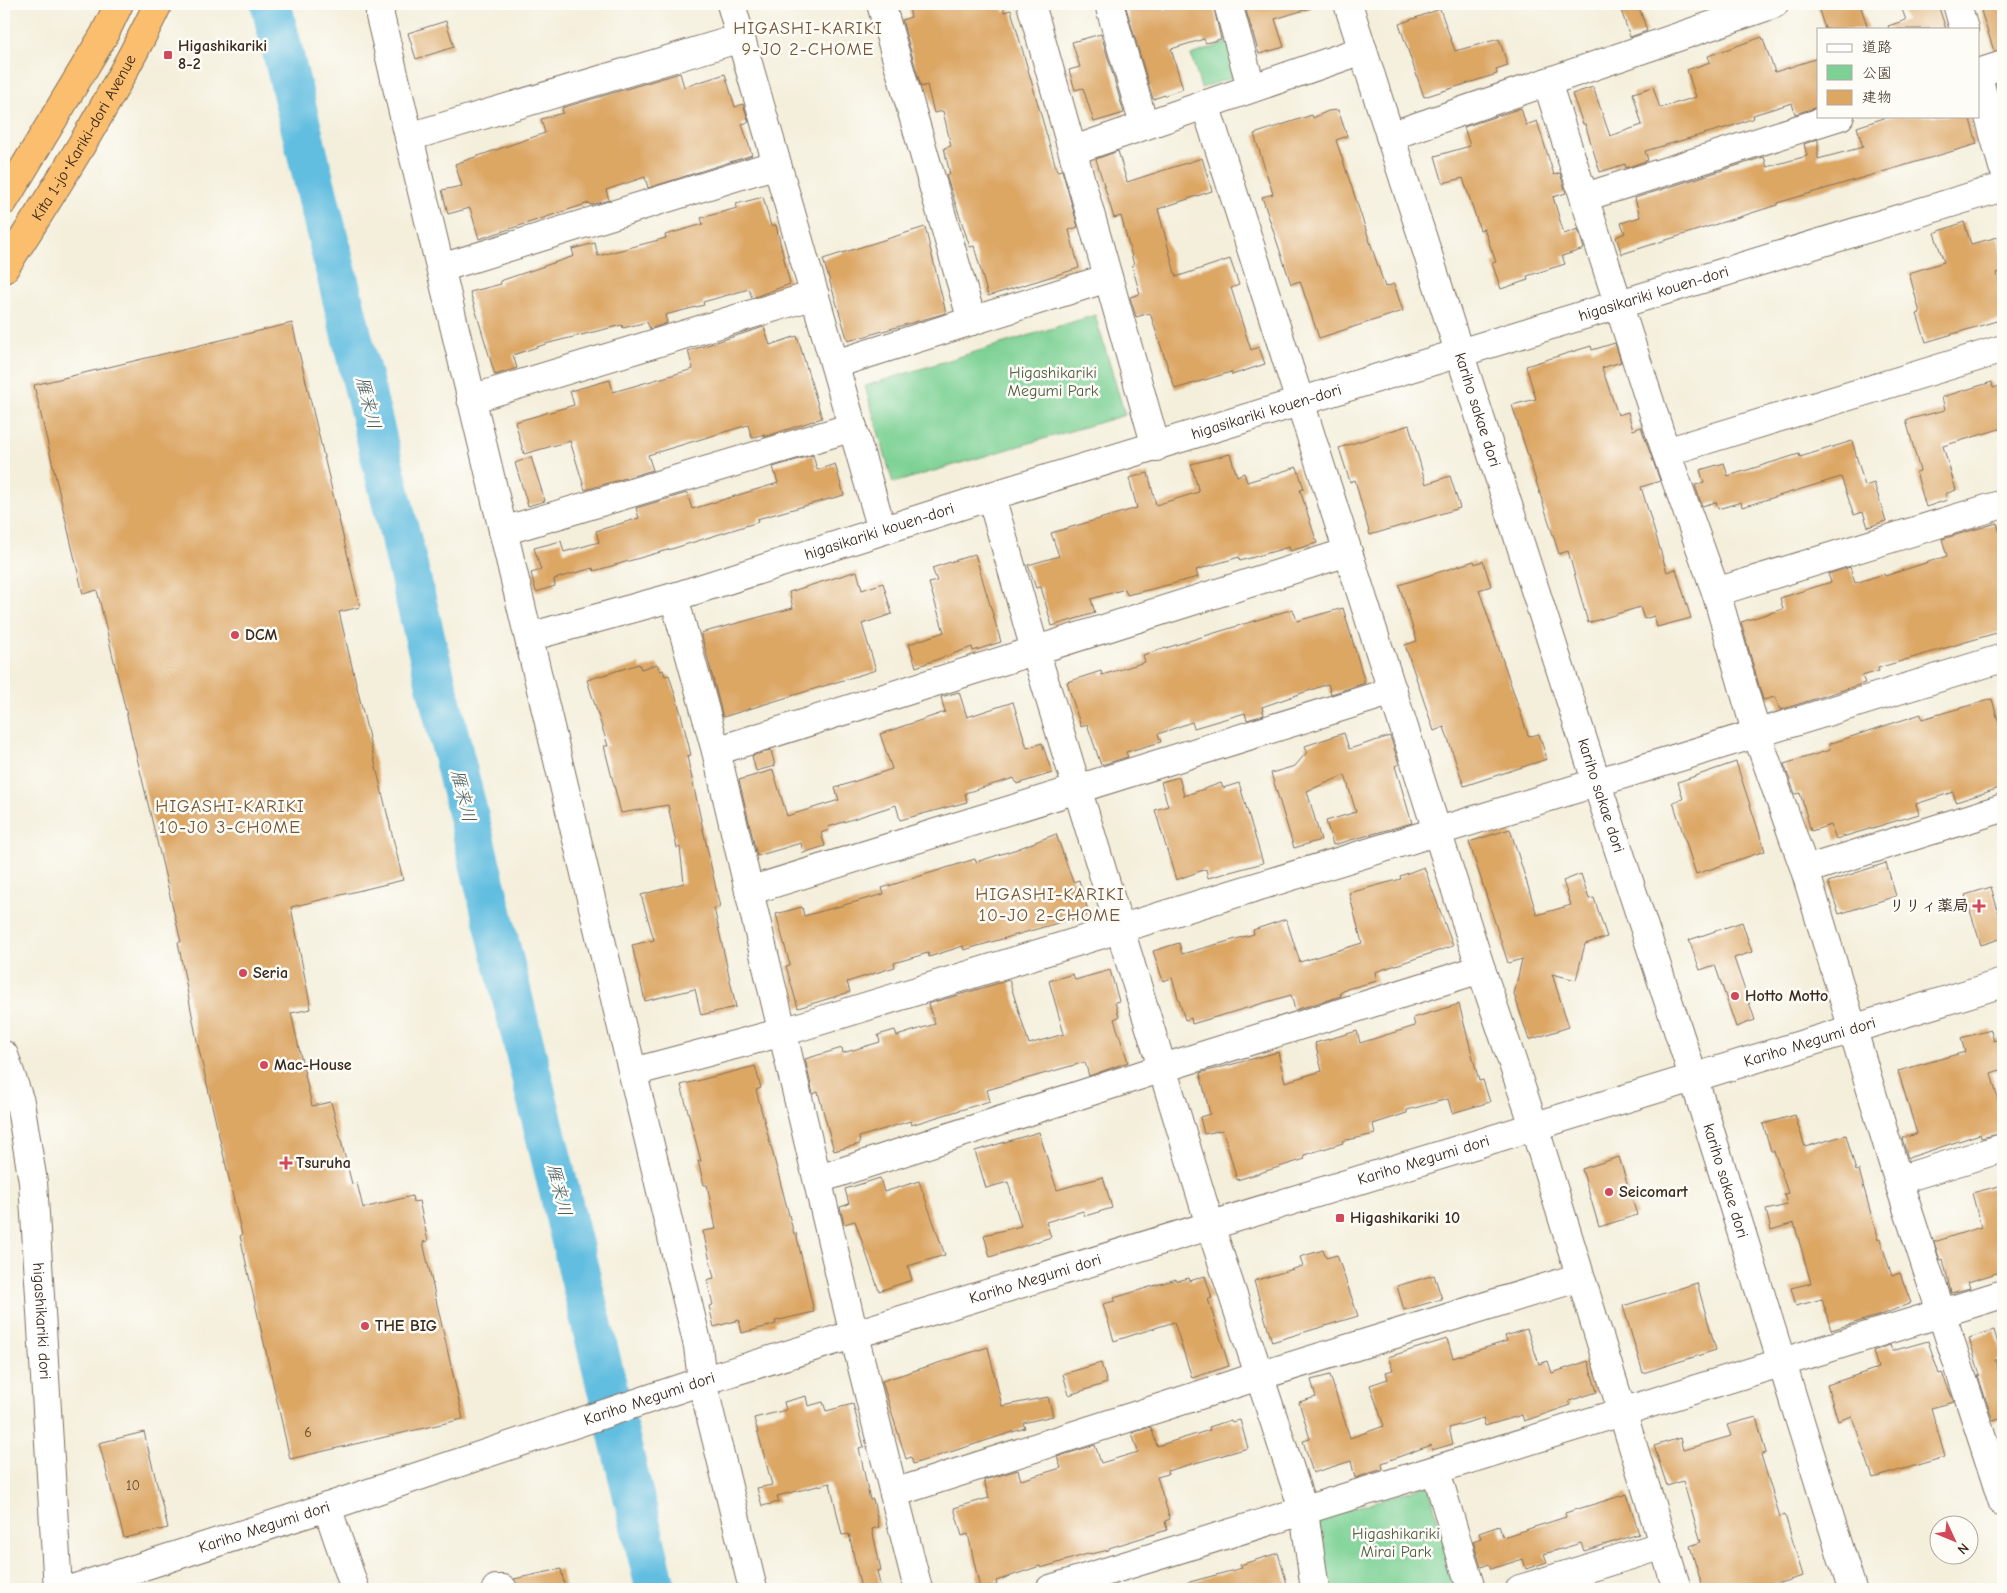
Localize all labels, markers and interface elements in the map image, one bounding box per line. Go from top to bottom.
district label: HIGASHI-KARIKI 9-JO 2-CHOME [733,18,883,60]
legend [1817,28,1980,118]
place label: Higashikariki 8-2 [178,37,267,73]
text: 道路 [1862,38,1892,56]
marker: Higashikariki 8-2 [162,49,174,61]
street label: Kita 1-jo･Kariki-dori Avenue [28,51,140,224]
text: 公園 [1862,64,1892,82]
text: 建物 [1862,88,1892,106]
street label: higasikariki kouen-dori [1576,262,1731,325]
street label: kariho sakae dori [1451,350,1504,469]
park label: Higashikariki Megumi Park [1008,364,1099,400]
water label: 雁来川 [351,374,385,432]
street label: higasikariki kouen-dori [1189,381,1344,443]
street label: higasikariki kouen-dori [802,499,956,564]
place label: DCM [245,626,278,644]
marker: DCM [229,629,241,641]
street label: kariho sakae dori [1574,736,1628,855]
water label: 雁来川 [446,767,480,825]
district label: HIGASHI-KARIKI 10-JO 3-CHOME [155,796,305,838]
district label: HIGASHI-KARIKI 10-JO 2-CHOME [975,884,1125,926]
place label: リリィ薬局 [1889,897,1969,915]
marker: リリィ薬局 [1973,900,1985,912]
place label: Seria [253,964,288,982]
marker: Seria [237,967,249,979]
place label: Hotto Motto [1745,987,1828,1005]
marker: Hotto Motto [1729,990,1741,1002]
street label: Kariho Megumi dori [1742,1013,1878,1071]
place label: Mac-House [274,1056,352,1074]
marker: Mac-House [258,1059,270,1071]
street label: kariho sakae dori [1699,1121,1752,1240]
street label: Kariho Megumi dori [1355,1132,1492,1189]
place label: Tsuruha [296,1154,351,1172]
marker: Tsuruha [280,1157,292,1169]
water label: 雁来川 [542,1161,576,1219]
place label: Seicomart [1619,1183,1689,1201]
marker: Seicomart [1603,1186,1615,1198]
place label: Higashikariki 10 [1350,1209,1460,1227]
marker: Higashikariki 10 [1334,1212,1346,1224]
street label: Kariho Megumi dori [967,1250,1103,1308]
street label: higashikariki dori [29,1262,54,1380]
place label: THE BIG [375,1317,437,1335]
marker: THE BIG [359,1320,371,1332]
street label: Kariho Megumi dori [582,1369,717,1429]
house number: 6 [304,1424,312,1441]
house number: 10 [126,1477,140,1494]
street label: Kariho Megumi dori [196,1498,332,1557]
north arrow [1930,1516,1980,1566]
park label: Higashikariki Mirai Park [1352,1525,1440,1561]
text: N [1954,1539,1972,1558]

